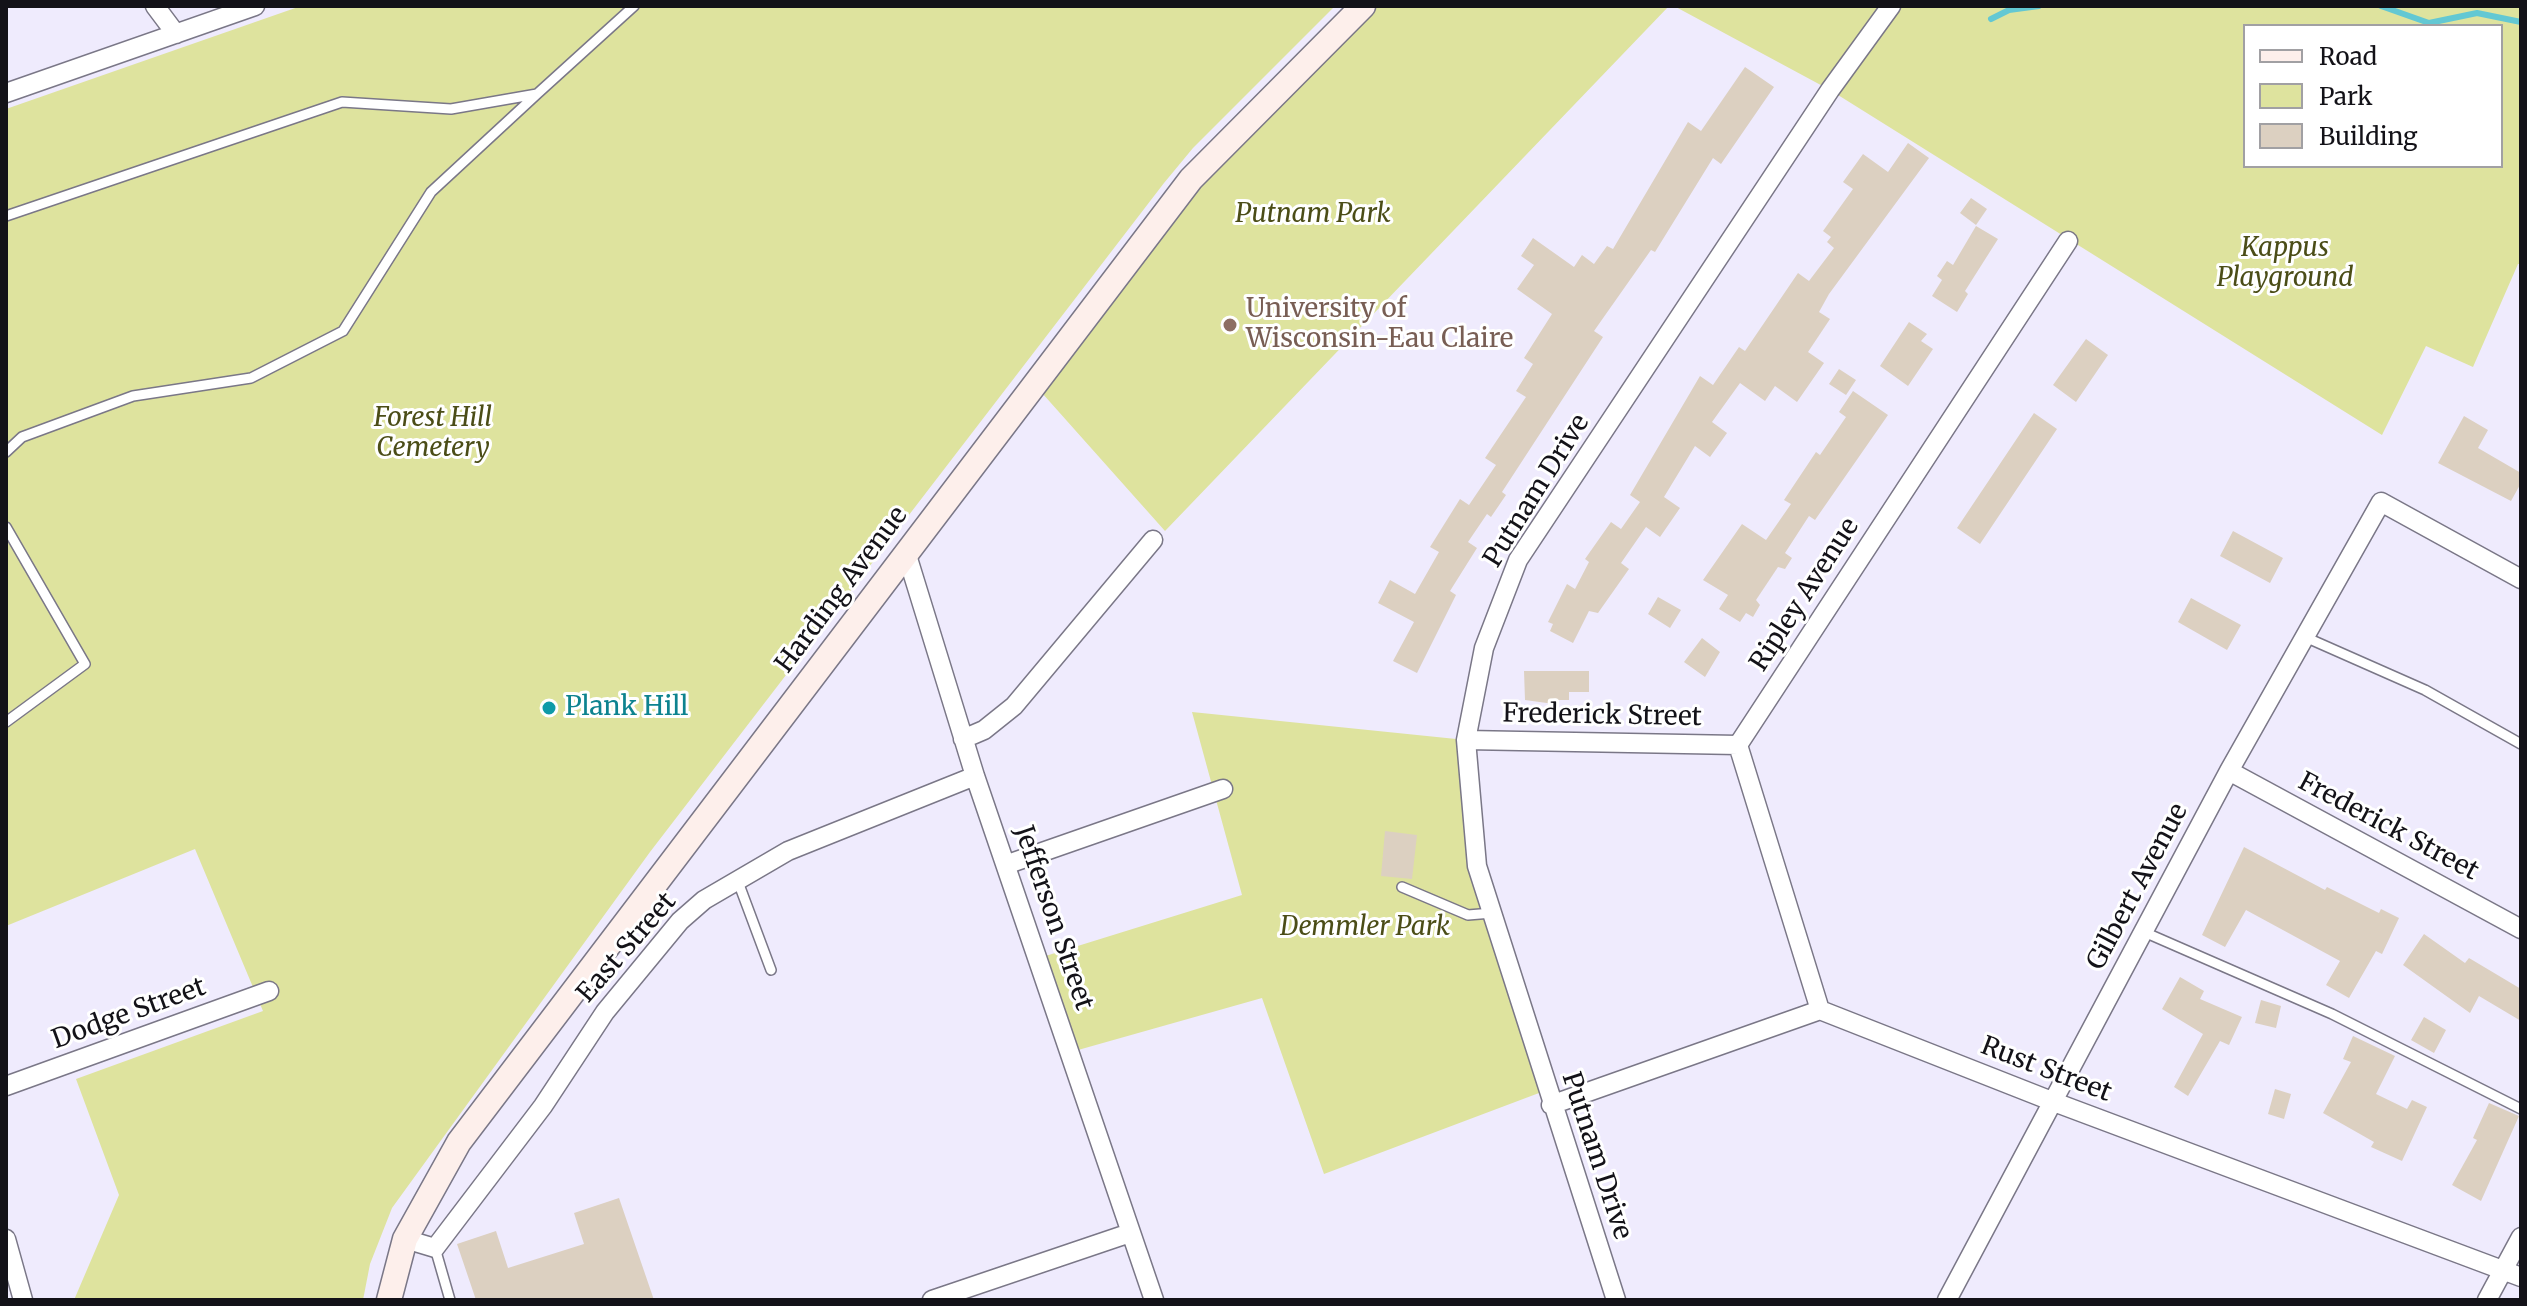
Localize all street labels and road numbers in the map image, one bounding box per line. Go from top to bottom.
street label: Putnam Drive [1478,409,1596,573]
street label: Harding Avenue [769,501,915,679]
street label: Ripley Avenue [1744,513,1866,677]
street label: Frederick Street [1502,699,1702,733]
street label: Frederick Street [2293,766,2483,888]
street label: Gilbert Avenue [2081,799,2195,975]
street label: Jefferson Street [1007,822,1099,1014]
street label: East Street [571,887,683,1009]
street label: Dodge Street [48,972,210,1056]
street label: Rust Street [1976,1031,2116,1109]
street label: Putnam Drive [1554,1068,1638,1244]

